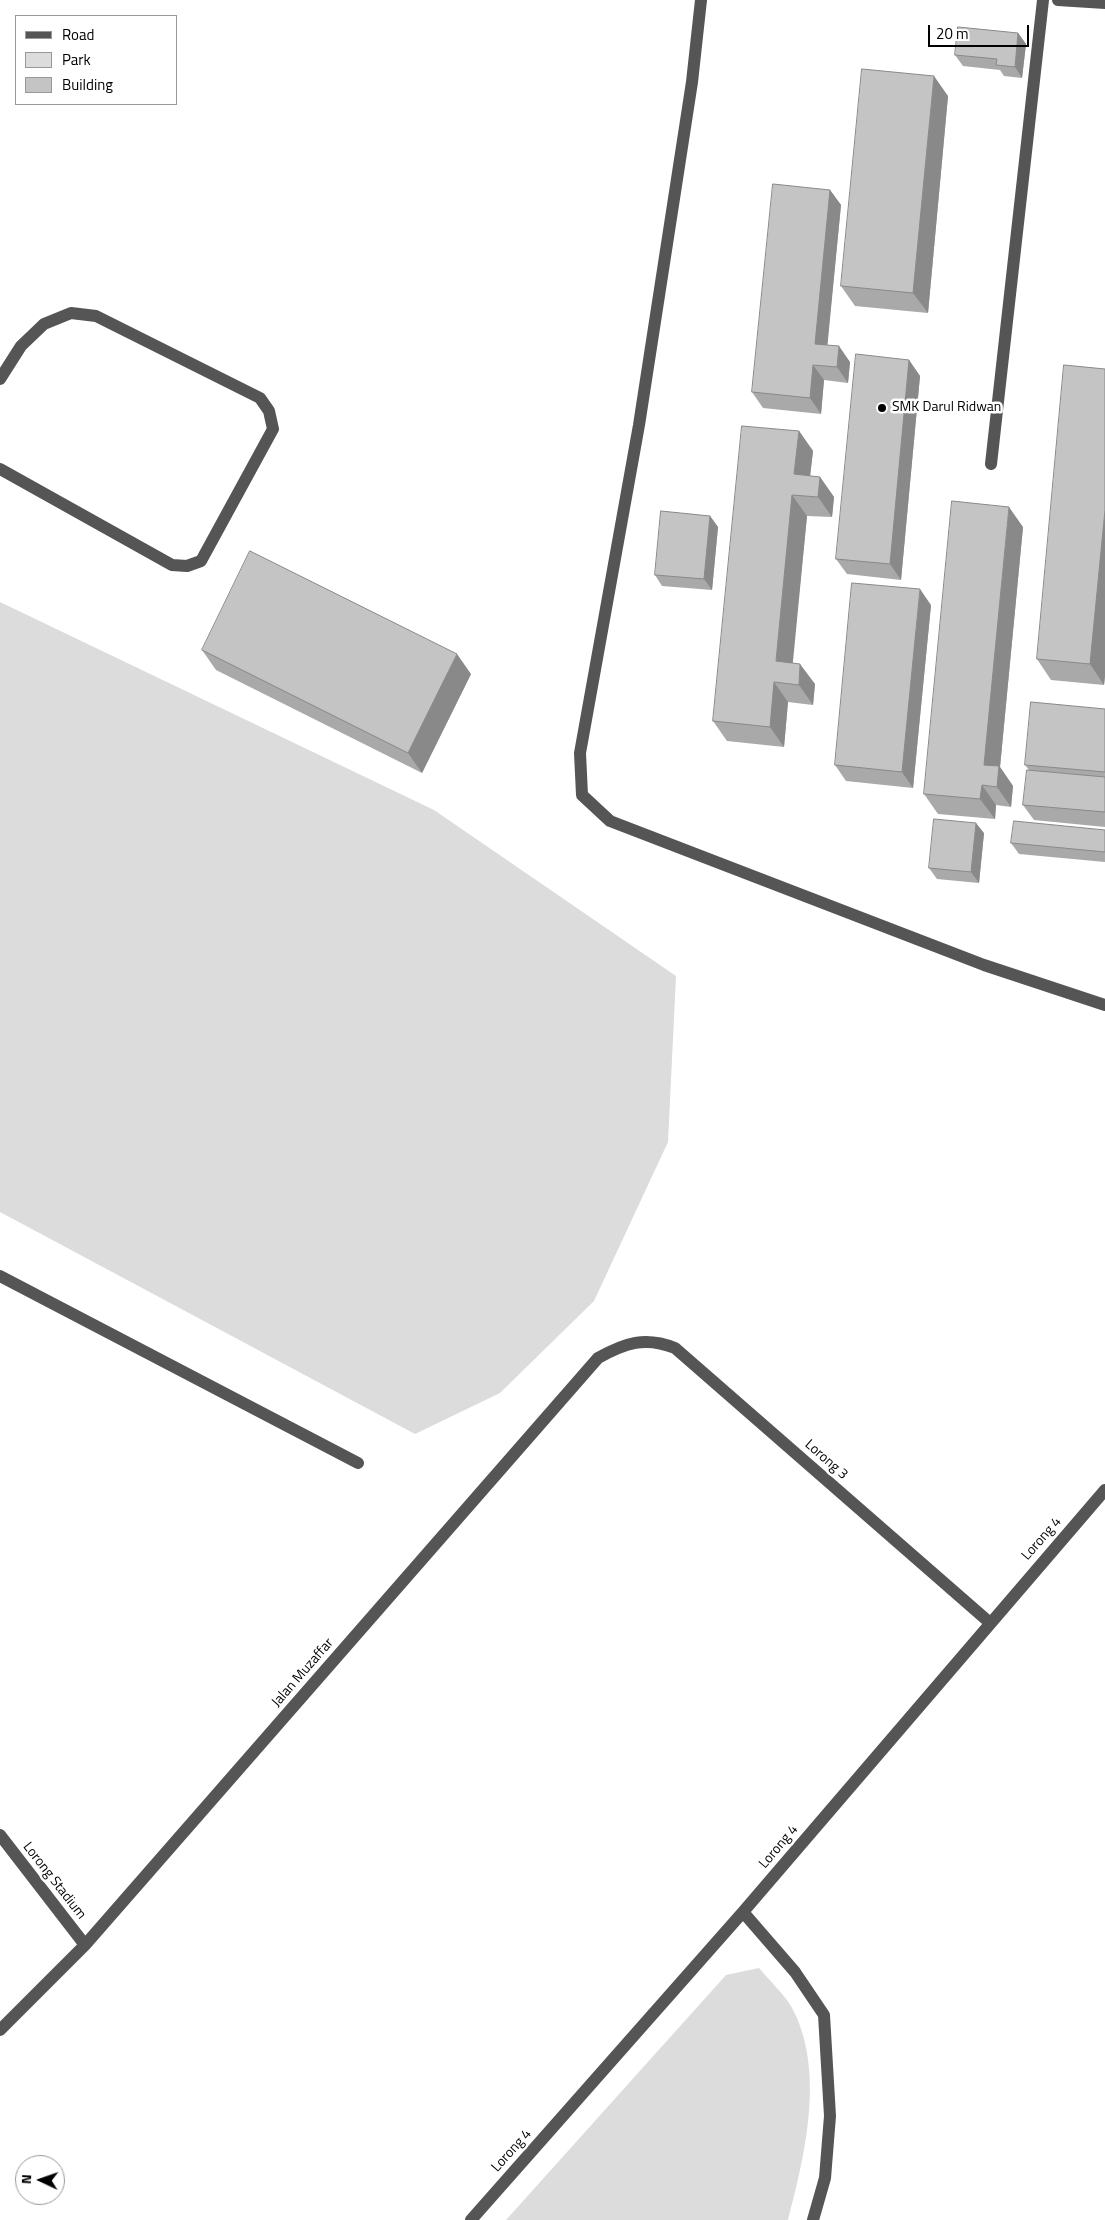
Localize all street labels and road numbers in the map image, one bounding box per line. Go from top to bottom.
street label: Lorong 3 [801,1437,851,1483]
street label: Lorong 4 [1019,1514,1065,1564]
street label: Jalan Muzaffar [269,1635,337,1711]
street label: Lorong 4 [756,1822,802,1872]
street label: Lorong Stadium [19,1839,89,1923]
street label: Lorong 4 [488,2126,536,2176]

